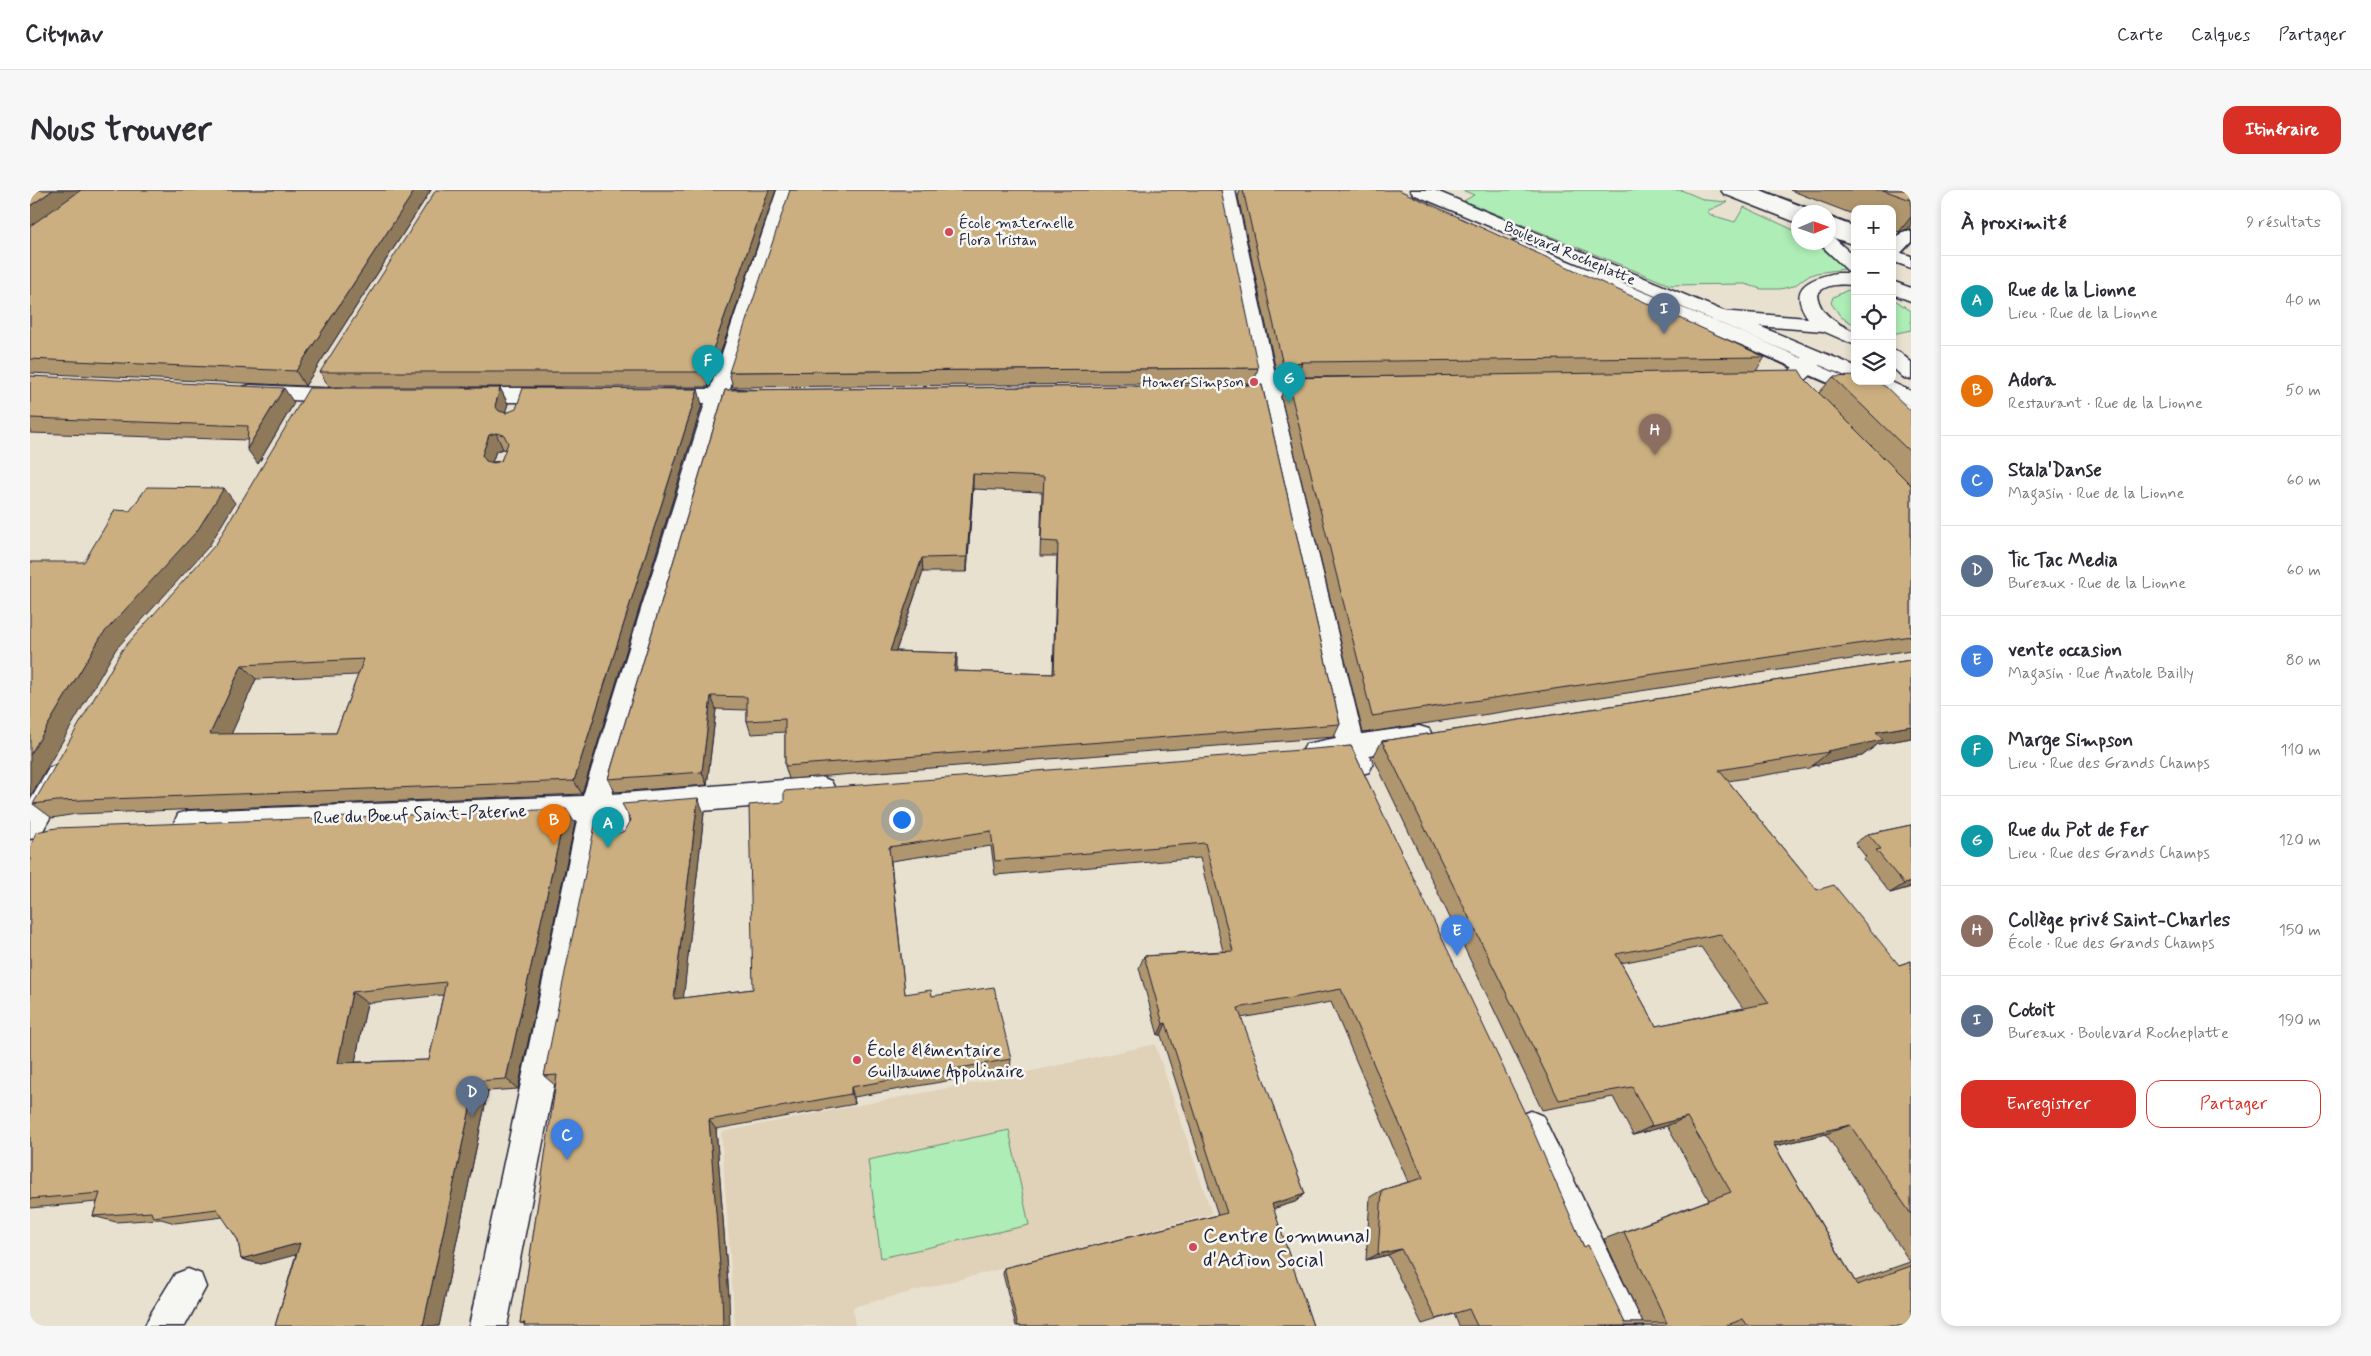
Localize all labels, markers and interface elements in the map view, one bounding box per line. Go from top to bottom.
text: Citynav [25,19,103,50]
text: Carte [2117,23,2163,47]
text: Calques [2191,23,2250,47]
text: Partager [2278,23,2346,47]
button: Itinéraire [2223,106,2341,154]
text: Nous trouver [30,107,212,153]
north arrow [1791,205,1836,250]
map controls [1851,205,1896,385]
button: + [1851,205,1896,250]
text: À proximité [1961,209,2067,237]
text: 9 résultats [2246,212,2321,233]
place label: École maternelle Flora Tristan [959,213,1074,251]
street label: Boulevard Rocheplatte [1501,217,1639,291]
marker: École maternelle Flora Tristan [943,226,955,238]
button: − [1851,250,1896,295]
text: Rue de la Lionne [2008,278,2136,303]
text: A [1972,290,1982,311]
text: 40 m [2285,290,2321,311]
pin: I [1648,293,1680,334]
button: locate [1851,295,1896,340]
text: Lieu · Rue de la Lionne [2008,303,2158,324]
button: layers [1851,340,1896,385]
pin: F [692,345,724,386]
pin: G [1273,362,1305,403]
text: Adora [2008,368,2056,393]
place label: Homer Simpson [1142,373,1244,393]
marker: Homer Simpson [1248,376,1260,388]
text: B [1972,380,1982,401]
text: 50 m [2285,380,2321,401]
text: Restaurant · Rue de la Lionne [2008,393,2203,414]
pin: H [1639,414,1671,455]
text: Stala'Danse [2008,458,2102,483]
text: C [1971,470,1983,491]
text: 60 m [2287,470,2321,491]
text: Magasin · Rue de la Lionne [2008,483,2184,504]
text: Tic Tac Media [2008,548,2118,573]
text: D [1971,560,1983,581]
text: 60 m [2287,560,2321,581]
text: Bureaux · Rue de la Lionne [2008,573,2186,594]
text: vente occasion [2008,638,2122,663]
text: E [1972,650,1982,671]
text: 80 m [2286,650,2321,671]
text: Magasin · Rue Anatole Bailly [2008,663,2194,684]
text: Marge Simpson [2008,728,2133,753]
text: F [1973,740,1981,761]
text: 110 m [2280,740,2321,761]
text: Lieu · Rue des Grands Champs [2008,753,2210,774]
street label: Rue du Bœuf Saint-Paterne [313,799,527,831]
pin: B [538,804,570,845]
pin: A [592,807,624,848]
your location [889,807,915,833]
text: Rue du Pot de Fer [2008,818,2148,843]
text: G [1972,830,1982,851]
text: 120 m [2279,830,2321,851]
text: Lieu · Rue des Grands Champs [2008,843,2210,864]
text: Collège privé Saint-Charles [2008,908,2230,933]
pin: E [1441,915,1473,956]
text: H [1972,920,1982,941]
text: 150 m [2279,920,2321,941]
text: École · Rue des Grands Champs [2008,933,2215,954]
text: Cotoit [2008,998,2056,1023]
text: I [1973,1010,1981,1031]
text: 190 m [2278,1010,2321,1031]
text: Bureaux · Boulevard Rocheplatte [2008,1023,2229,1044]
place label: École élémentaire Guillaume Appolinaire [867,1039,1024,1085]
marker: École élémentaire Guillaume Appolinaire [851,1054,863,1066]
pin: D [456,1076,488,1117]
button: Enregistrer [1961,1080,2136,1128]
button: Partager [2146,1080,2321,1128]
pin: C [551,1119,583,1160]
place label: Centre Communal d'Action Social [1203,1222,1369,1274]
marker: Centre Communal d'Action Social [1187,1241,1199,1253]

